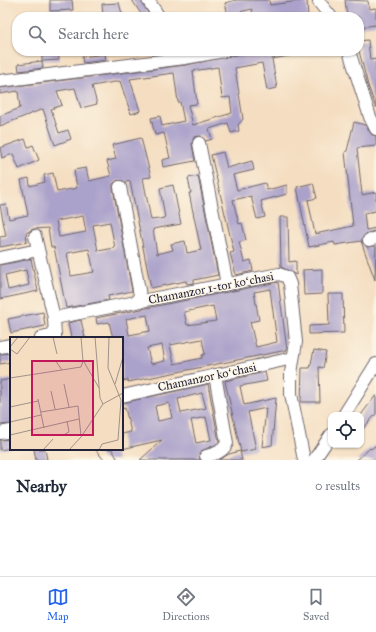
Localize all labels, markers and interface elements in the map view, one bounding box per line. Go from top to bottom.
search box [12,12,364,56]
icon: search [26,23,48,45]
text: Search here [58,25,129,43]
street label: Chamanzor 1-tor koʻchasi [147,269,276,307]
inset map [10,337,123,450]
street label: Chamanzor koʻchasi [156,360,258,394]
map controls [328,412,364,448]
button: locate [328,412,364,448]
text: Nearby [16,476,67,497]
text: 0 results [315,478,360,494]
tab: Map [47,586,69,623]
tab: Directions [162,586,210,623]
tab: Saved [303,586,329,623]

